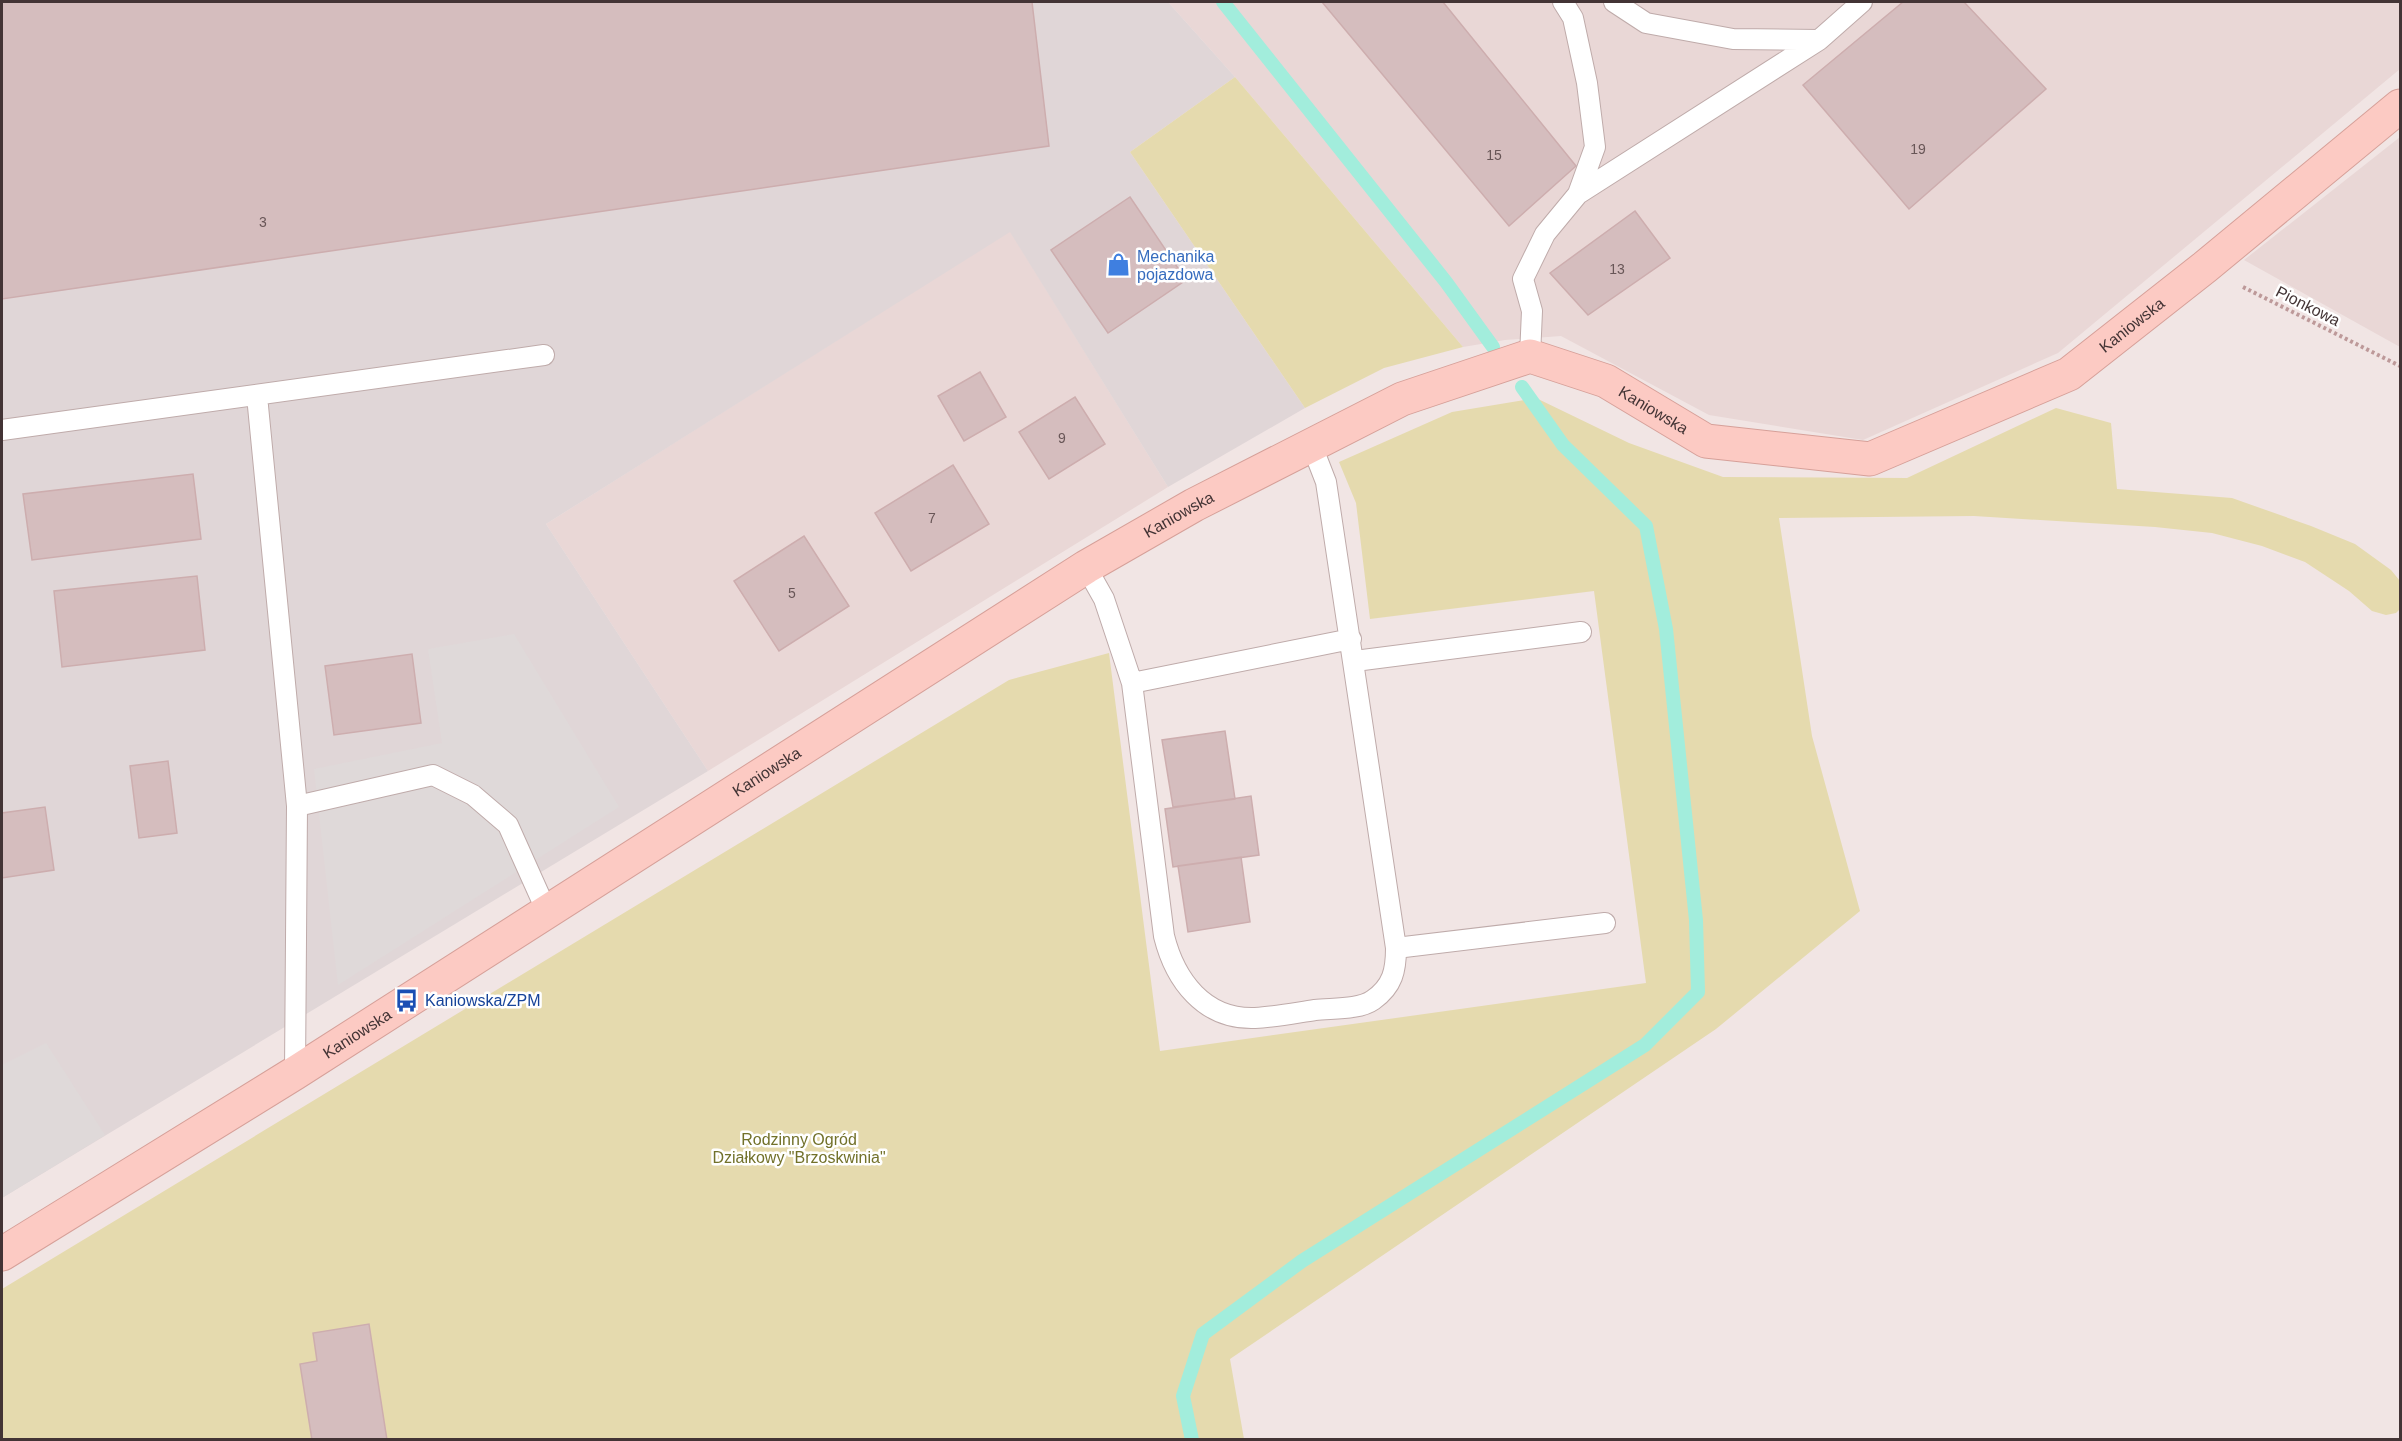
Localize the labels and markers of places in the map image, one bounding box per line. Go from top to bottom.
place label: Mechanika pojazdowa [1137,248,1214,283]
shop icon: Mechanika pojazdowa [1106,252,1132,278]
bus stop icon: Kaniowska/ZPM [394,987,420,1013]
place label: Kaniowska/ZPM [425,992,541,1009]

